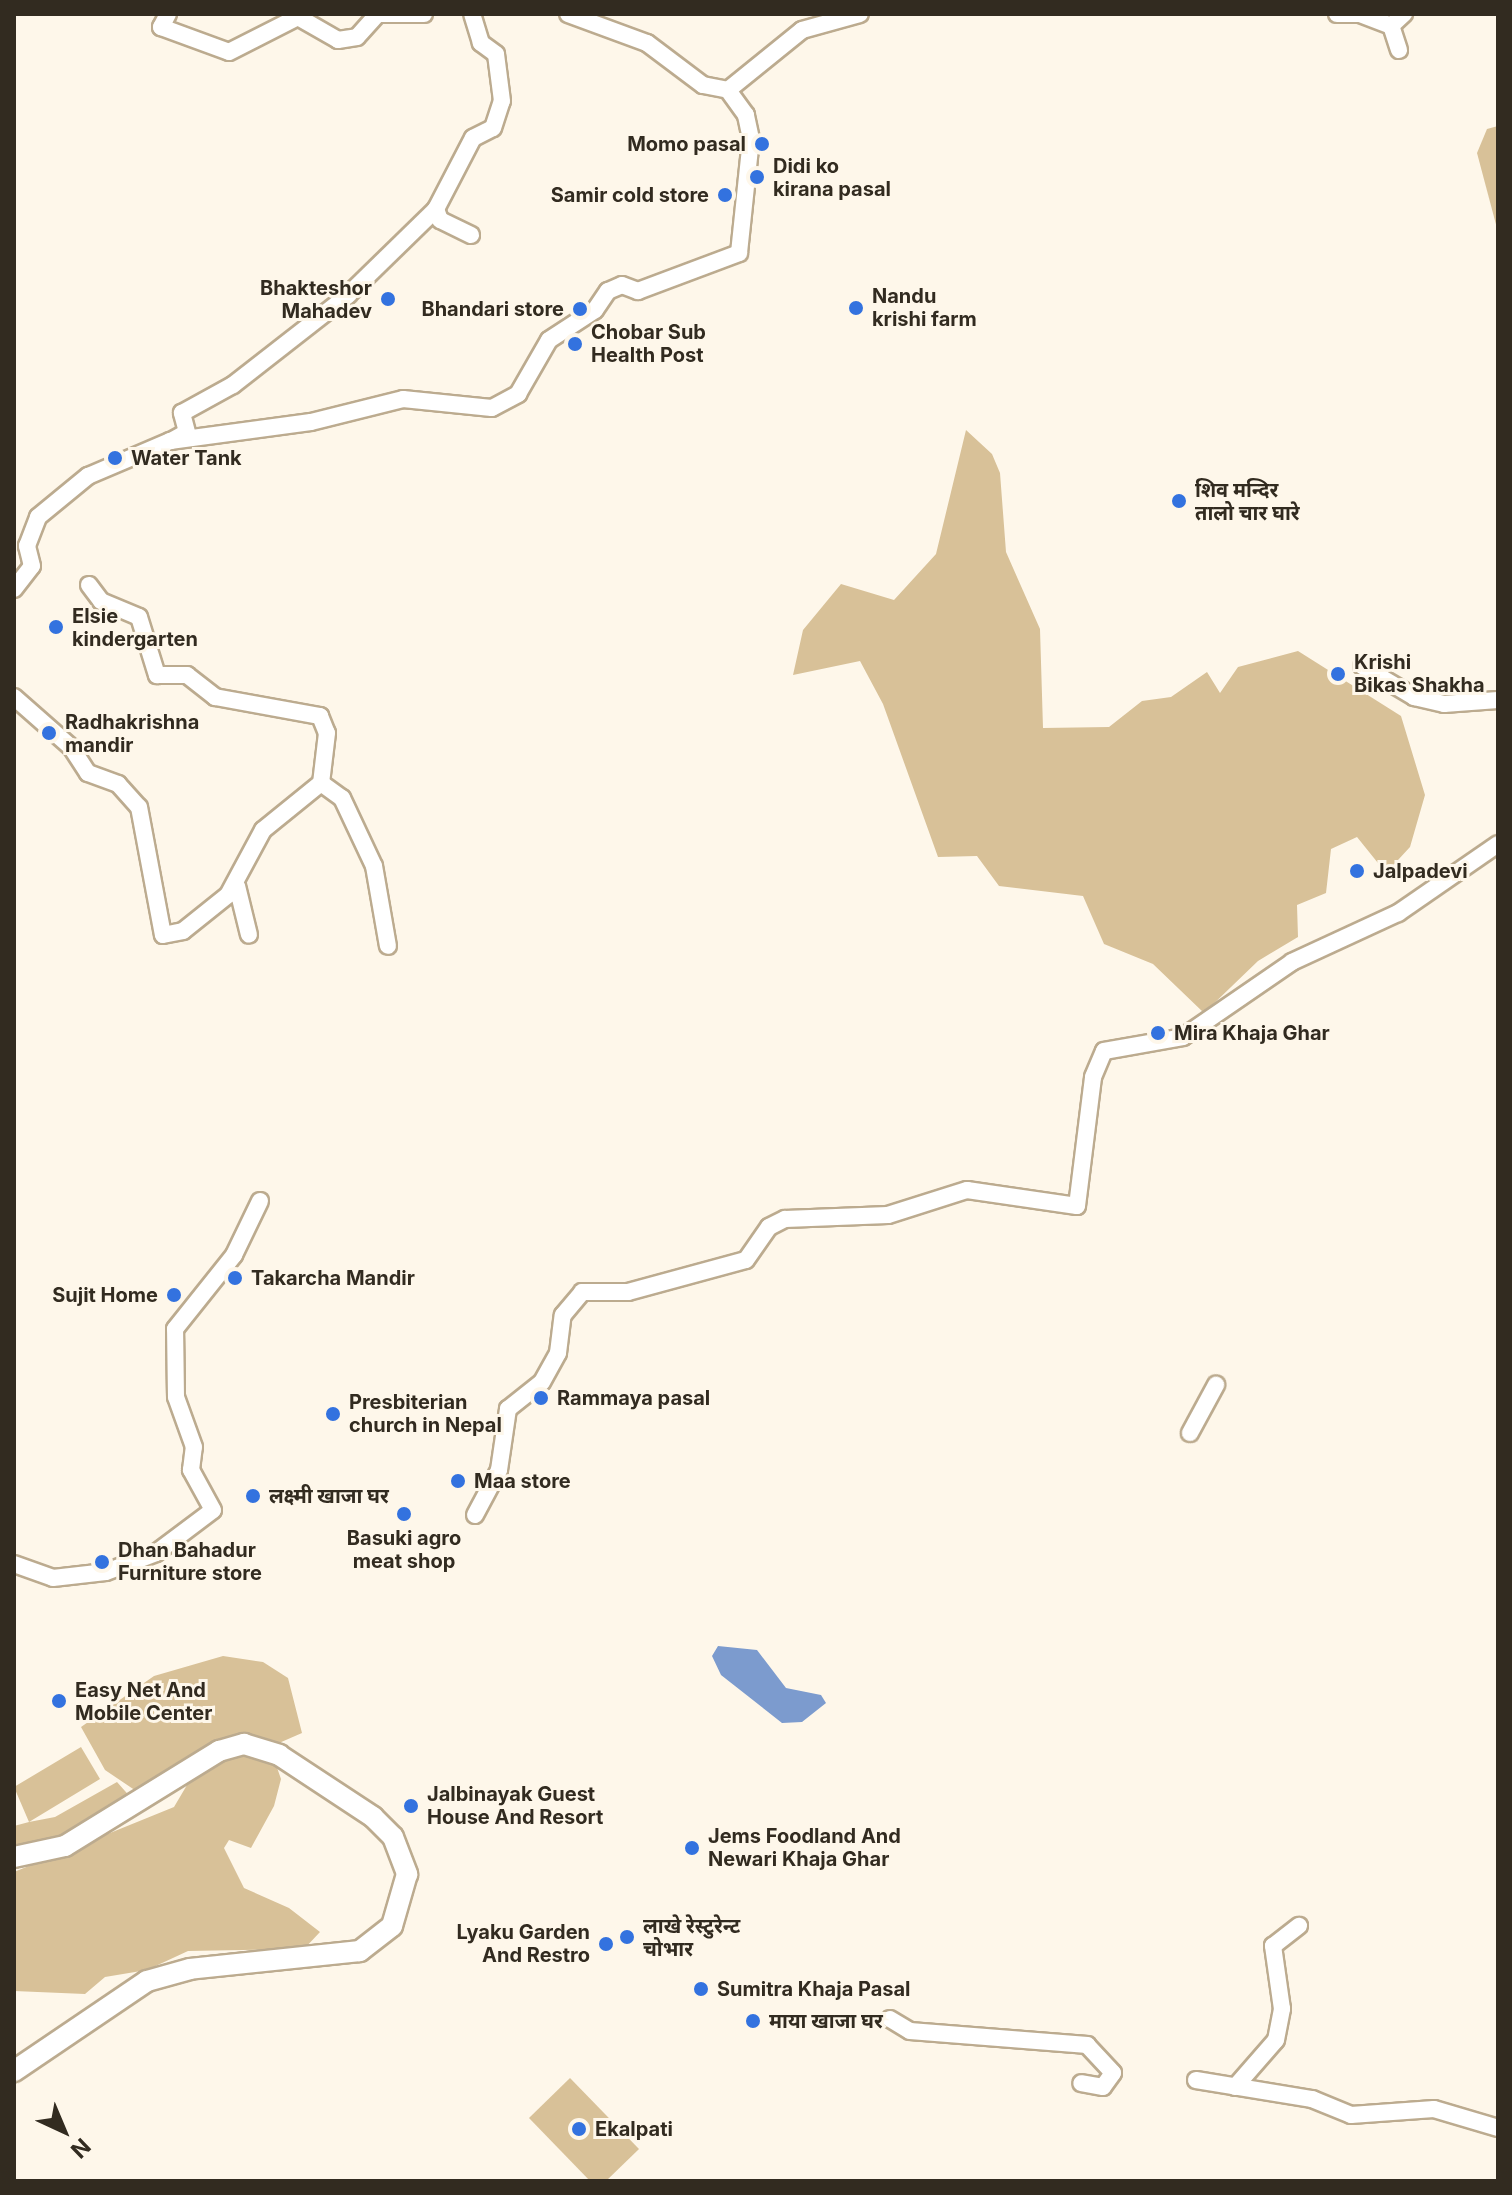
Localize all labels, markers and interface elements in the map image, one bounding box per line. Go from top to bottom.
place label: Momo pasal [627,132,746,156]
marker: Momo pasal [753,135,771,153]
place label: Didi ko kirana pasal [773,154,891,201]
marker: Didi ko kirana pasal [748,168,766,186]
place label: Samir cold store [551,183,709,207]
marker: Samir cold store [716,186,734,204]
place label: Bhakteshor Mahadev [260,276,372,323]
place label: Nandu krishi farm [872,284,977,331]
marker: Bhakteshor Mahadev [379,290,397,308]
place label: Bhandari store [421,297,564,321]
marker: Nandu krishi farm [847,299,865,317]
marker: Bhandari store [571,300,589,318]
place label: Chobar Sub Health Post [591,320,706,367]
marker: Chobar Sub Health Post [566,335,584,353]
place label: Water Tank [131,446,242,470]
marker: Water Tank [106,449,124,467]
place label: शिव मन्दिर तालो चार घारे [1195,478,1300,525]
marker: शिव मन्दिर तालो चार घारे [1170,492,1188,510]
place label: Elsie kindergarten [72,604,198,651]
marker: Elsie kindergarten [47,618,65,636]
place label: Krishi Bikas Shakha [1354,650,1485,697]
marker: Krishi Bikas Shakha [1329,665,1347,683]
place label: Radhakrishna mandir [65,710,199,757]
marker: Radhakrishna mandir [40,724,58,742]
place label: Jalpadevi [1373,859,1468,883]
marker: Jalpadevi [1348,862,1366,880]
place label: Mira Khaja Ghar [1174,1021,1330,1045]
marker: Mira Khaja Ghar [1149,1024,1167,1042]
place label: Takarcha Mandir [251,1266,415,1290]
marker: Takarcha Mandir [226,1269,244,1287]
place label: Sujit Home [52,1283,158,1307]
marker: Sujit Home [165,1286,183,1304]
place label: Rammaya pasal [557,1386,710,1410]
marker: Rammaya pasal [532,1389,550,1407]
place label: Presbiterian church in Nepal [349,1390,502,1437]
marker: Presbiterian church in Nepal [324,1405,342,1423]
place label: Maa store [474,1469,571,1493]
marker: Maa store [449,1472,467,1490]
place label: लक्ष्मी खाजा घर [269,1484,389,1508]
marker: लक्ष्मी खाजा घर [244,1487,262,1505]
marker: Basuki agro meat shop [395,1505,413,1523]
place label: Basuki agro meat shop [347,1526,461,1573]
place label: Dhan Bahadur Furniture store [118,1538,262,1585]
marker: Dhan Bahadur Furniture store [93,1553,111,1571]
place label: Easy Net And Mobile Center [75,1678,212,1725]
marker: Easy Net And Mobile Center [50,1692,68,1710]
place label: Jalbinayak Guest House And Resort [427,1782,603,1829]
marker: Jalbinayak Guest House And Resort [402,1797,420,1815]
place label: Jems Foodland And Newari Khaja Ghar [708,1824,901,1871]
marker: Jems Foodland And Newari Khaja Ghar [683,1839,701,1857]
place label: लाखे रेस्टुरेन्ट चोभार [643,1914,740,1961]
place label: Lyaku Garden And Restro [457,1920,590,1967]
marker: लाखे रेस्टुरेन्ट चोभार [618,1928,636,1946]
marker: Lyaku Garden And Restro [597,1935,615,1953]
place label: Sumitra Khaja Pasal [717,1977,911,2001]
marker: Sumitra Khaja Pasal [692,1980,710,1998]
place label: माया खाजा घर [769,2009,883,2033]
marker: माया खाजा घर [744,2012,762,2030]
north arrow [24,2091,104,2171]
place label: Ekalpati [595,2117,673,2141]
marker: Ekalpati [570,2120,588,2138]
text: N [66,2133,96,2163]

